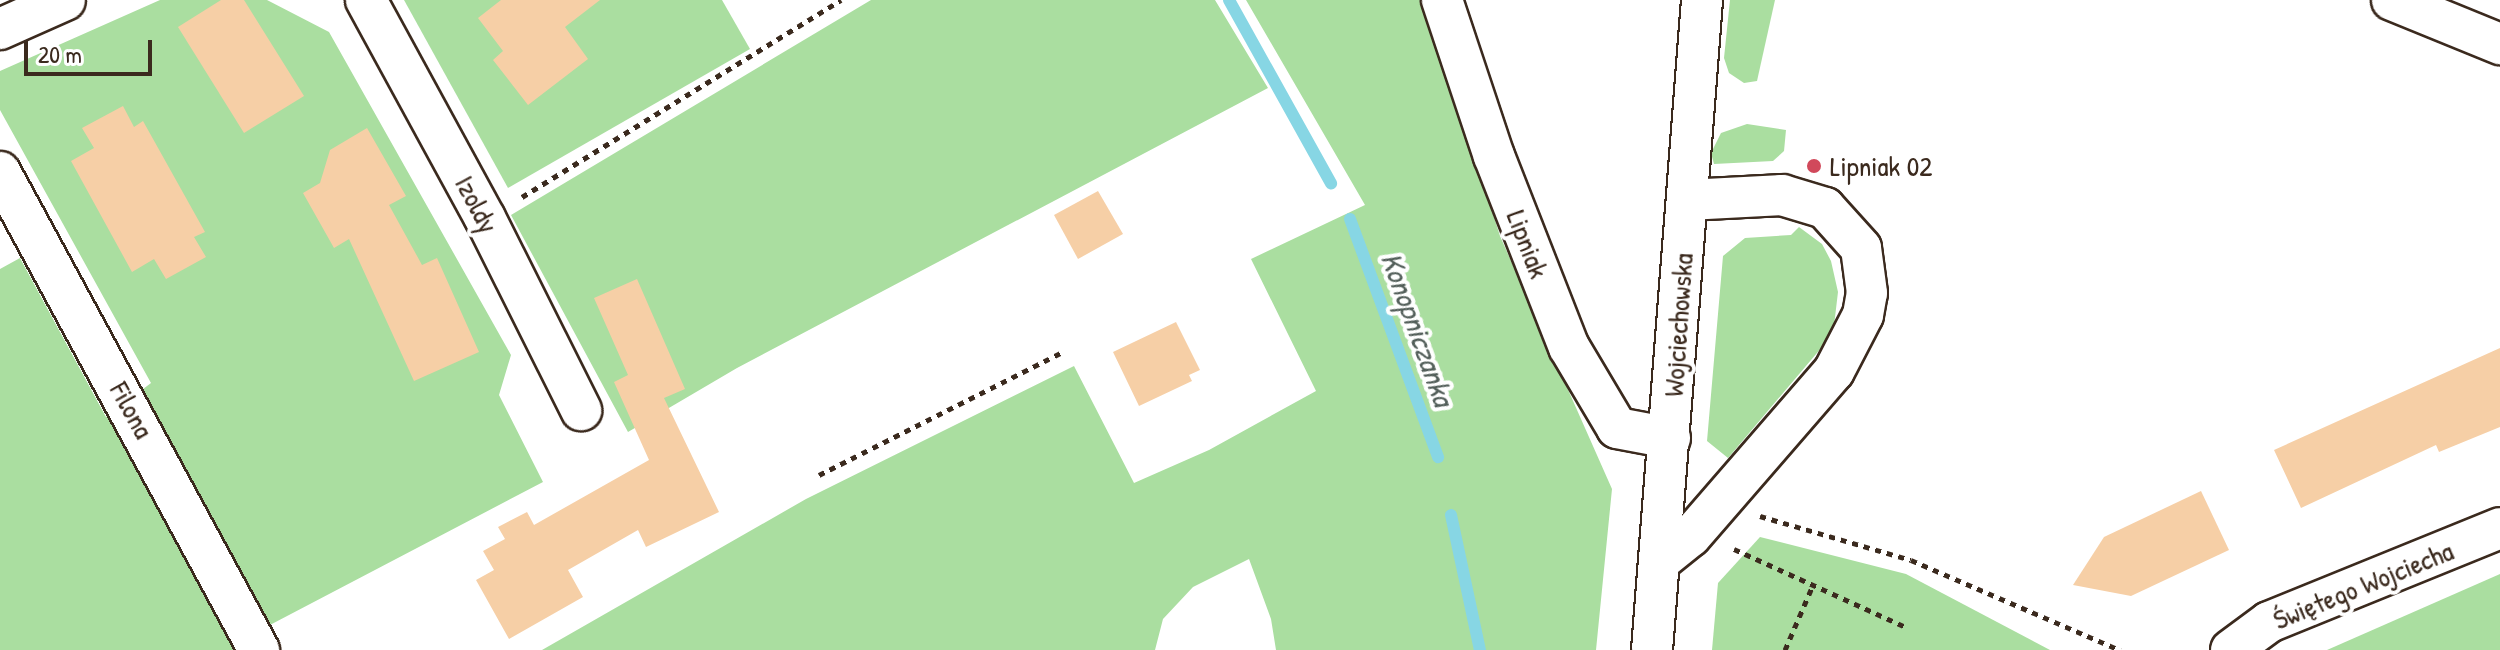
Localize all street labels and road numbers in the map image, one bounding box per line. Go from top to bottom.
street label: Izoldy [448,170,506,238]
street label: Lipniak [1500,205,1556,283]
street label: Wojciechowska [1656,252,1700,398]
street label: Filona [103,376,161,444]
street label: Świętego Wojciecha [2268,534,2458,636]

